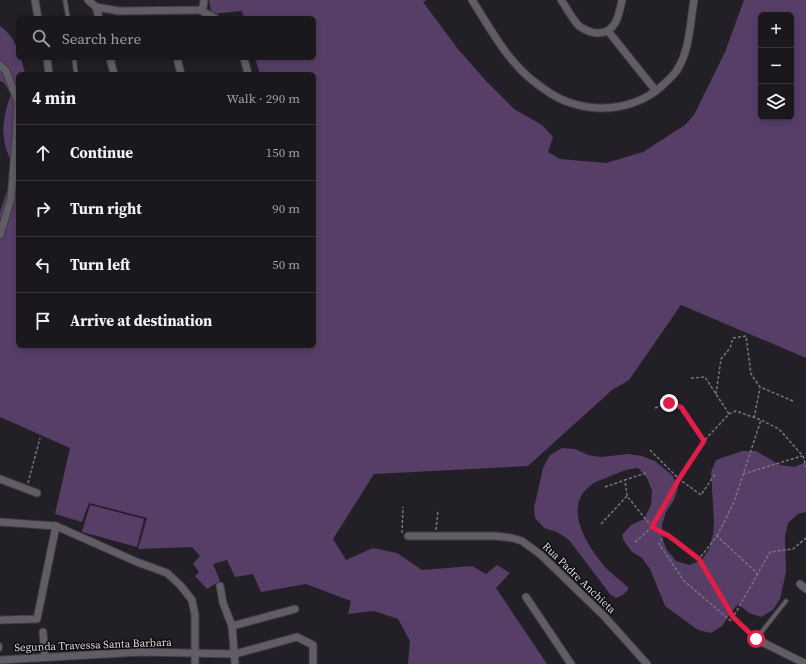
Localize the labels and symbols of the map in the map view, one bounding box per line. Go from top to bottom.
route end [660,394,678,412]
street label: Rua Padre Anchieta [539,539,619,617]
route start [747,630,765,648]
street label: Segunda Travessa Santa Barbara [14,635,172,655]

